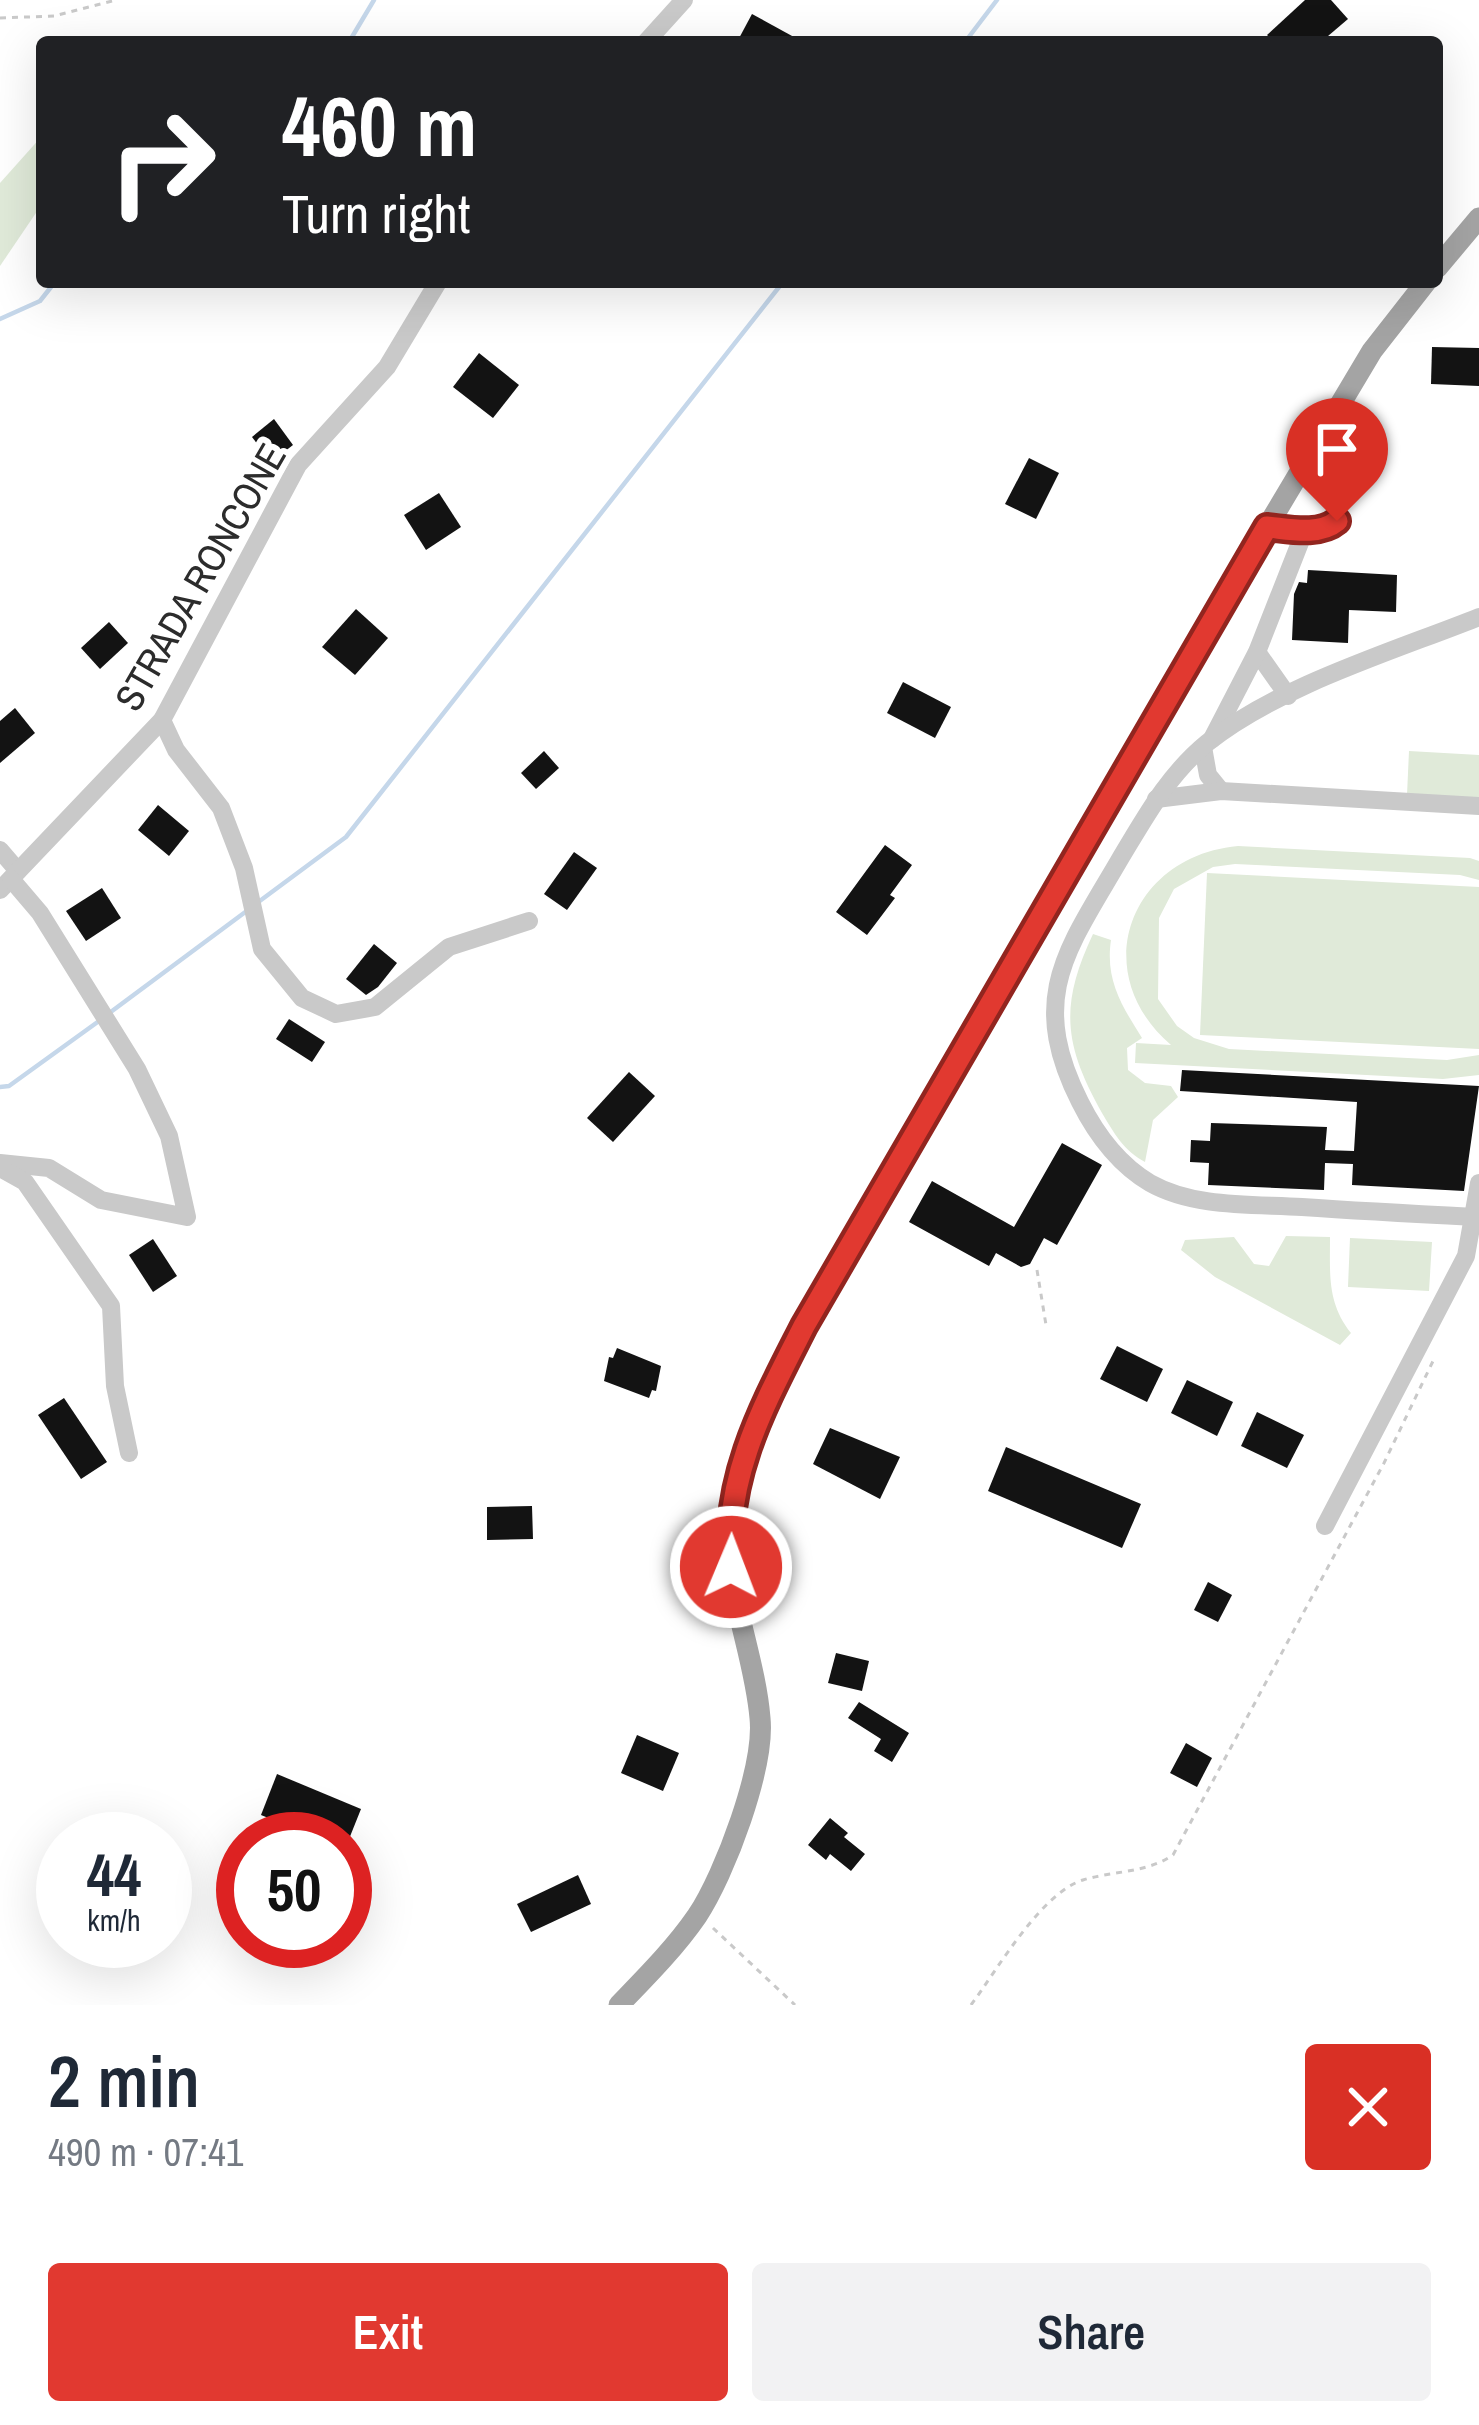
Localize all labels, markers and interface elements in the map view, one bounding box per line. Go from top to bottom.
text: 460 m [282,69,477,182]
icon: right [84,84,240,240]
text: Turn right [282,177,470,250]
pin [1286,398,1388,521]
icon: arrive [1304,416,1370,482]
street label: STRADA RONCONE [102,434,298,720]
position arrow [668,1504,794,1630]
speed limit sign: 50 [216,1812,372,1968]
text: 44 [87,1834,141,1915]
text: km/h [87,1900,141,1940]
text: 2 min [48,2032,200,2129]
button: close [1305,2044,1431,2170]
text: 490 m · 07:41 [48,2126,244,2178]
button: Exit [48,2263,728,2401]
button: Share [752,2263,1431,2401]

